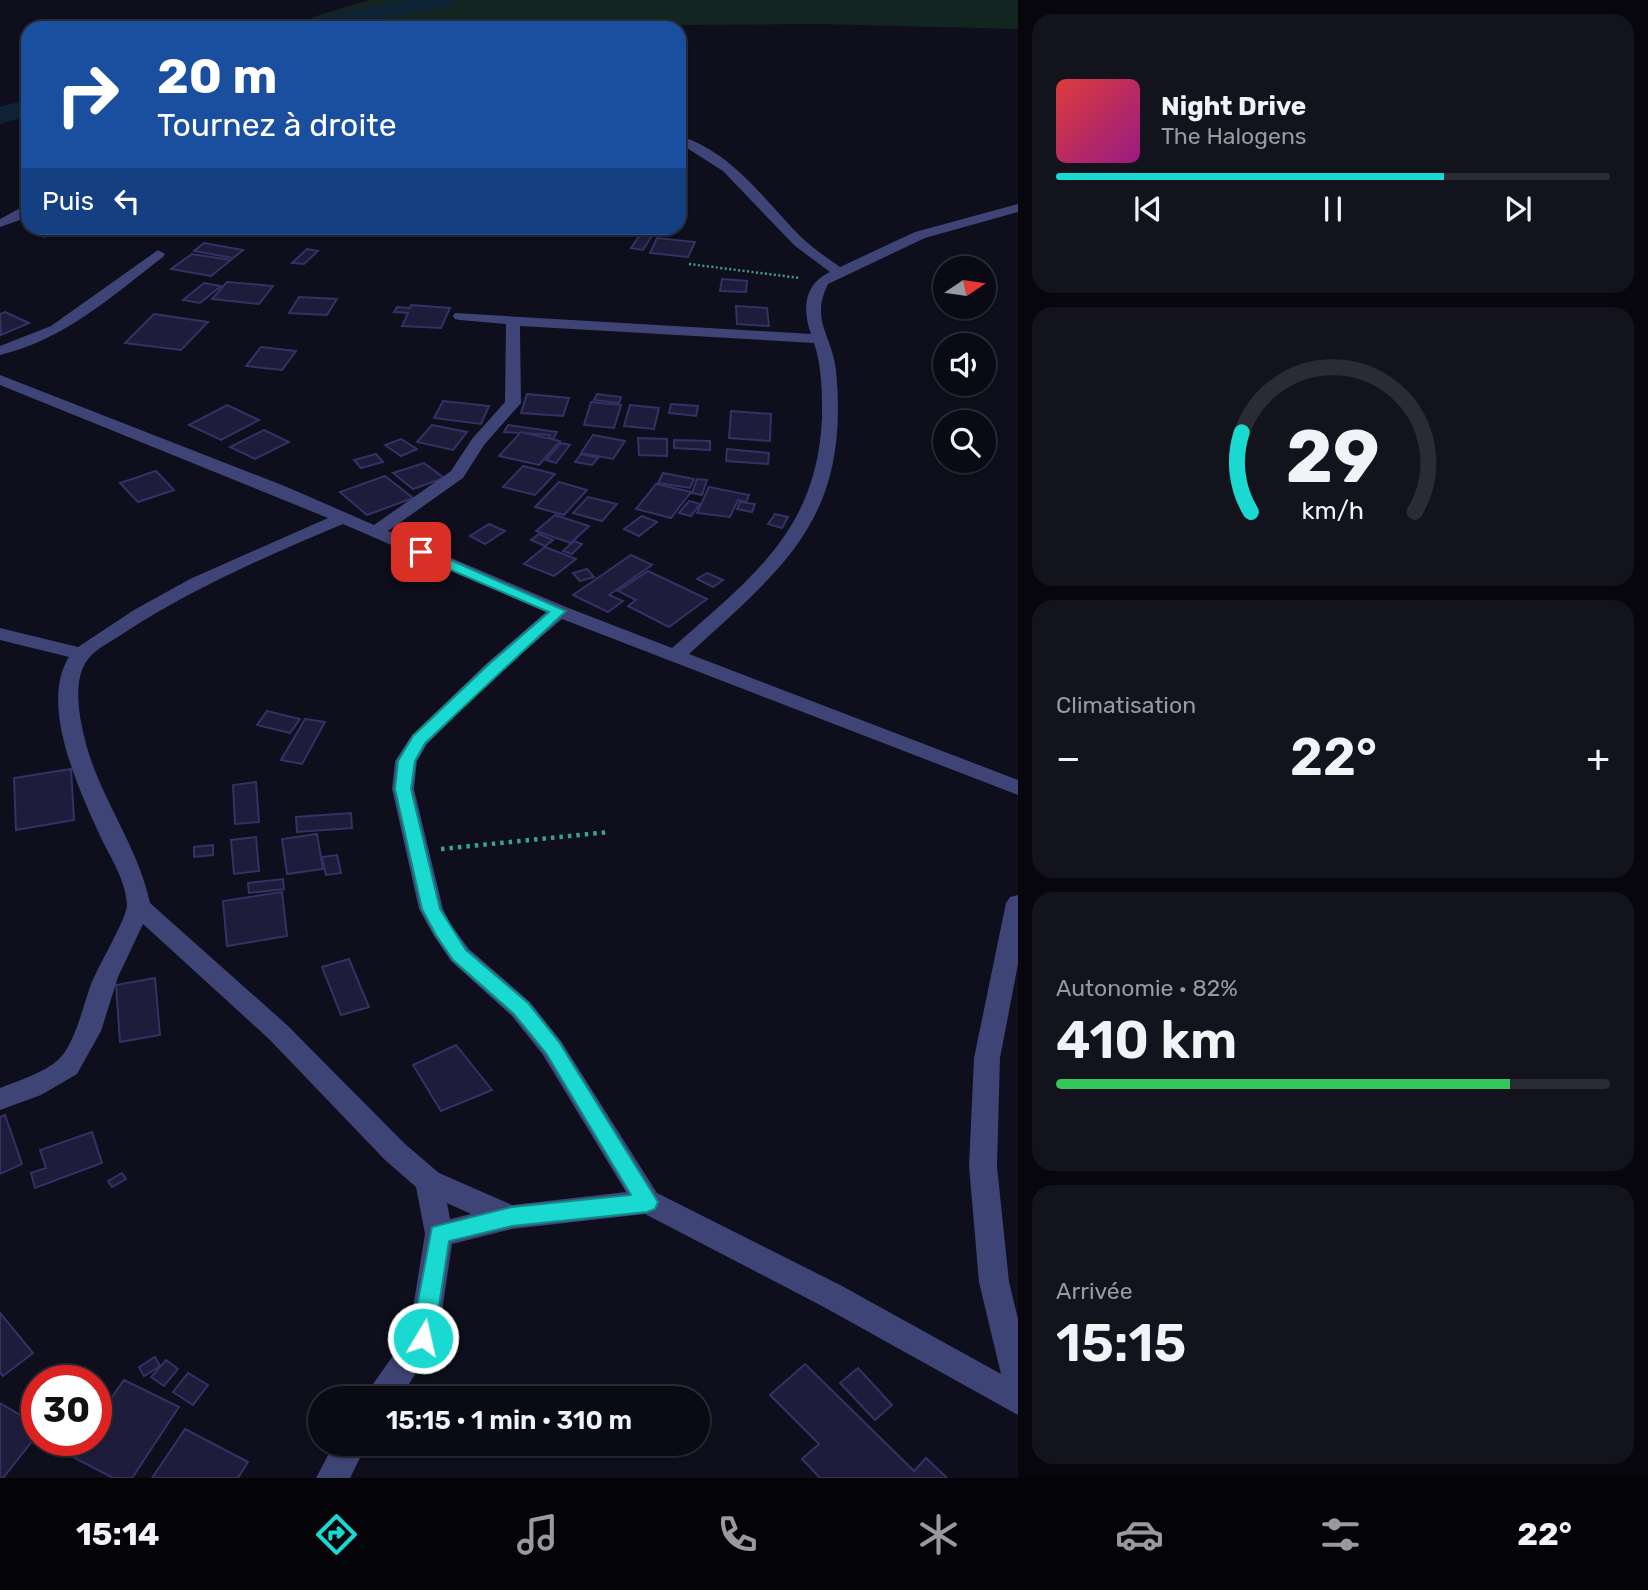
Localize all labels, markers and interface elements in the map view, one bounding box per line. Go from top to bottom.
text: 20 m [157,47,278,105]
icon: right [42,49,133,140]
text: Night Drive [1161,91,1306,122]
text: Tournez à droite [157,106,397,144]
text: The Halogens [1161,122,1307,150]
icon: left [108,182,146,220]
text: Puis [42,186,94,217]
icon: previous [1129,190,1167,228]
icon: pause [1314,190,1352,228]
icon: next [1499,190,1537,228]
north arrow [933,256,996,318]
map controls [933,256,996,473]
button: sound [933,333,996,396]
button: search [933,410,996,473]
text: 29 [1286,415,1380,501]
text: km/h [1302,496,1364,525]
pin [391,522,451,582]
icon: arrive [402,533,440,571]
text: Climatisation [1056,691,1196,719]
text: 22° [1290,726,1377,788]
text: − [1056,735,1081,781]
text: + [1586,735,1610,781]
text: Autonomie · 82% [1056,974,1238,1002]
text: 410 km [1056,1009,1237,1071]
text: Arrivée [1056,1277,1133,1305]
position arrow [386,1301,460,1375]
text: 15:15 [1056,1312,1186,1374]
speed limit sign: 30 [21,1365,112,1456]
text: 15:15 · 1 min · 310 m [386,1405,632,1436]
icon: directions [312,1510,361,1559]
icon: music [513,1510,562,1559]
icon: phone [713,1510,762,1559]
icon: climate [914,1510,963,1559]
icon: car [1115,1510,1164,1559]
icon: filters [1316,1510,1365,1559]
text: 15:14 [76,1515,160,1553]
text: 22° [1517,1515,1572,1553]

